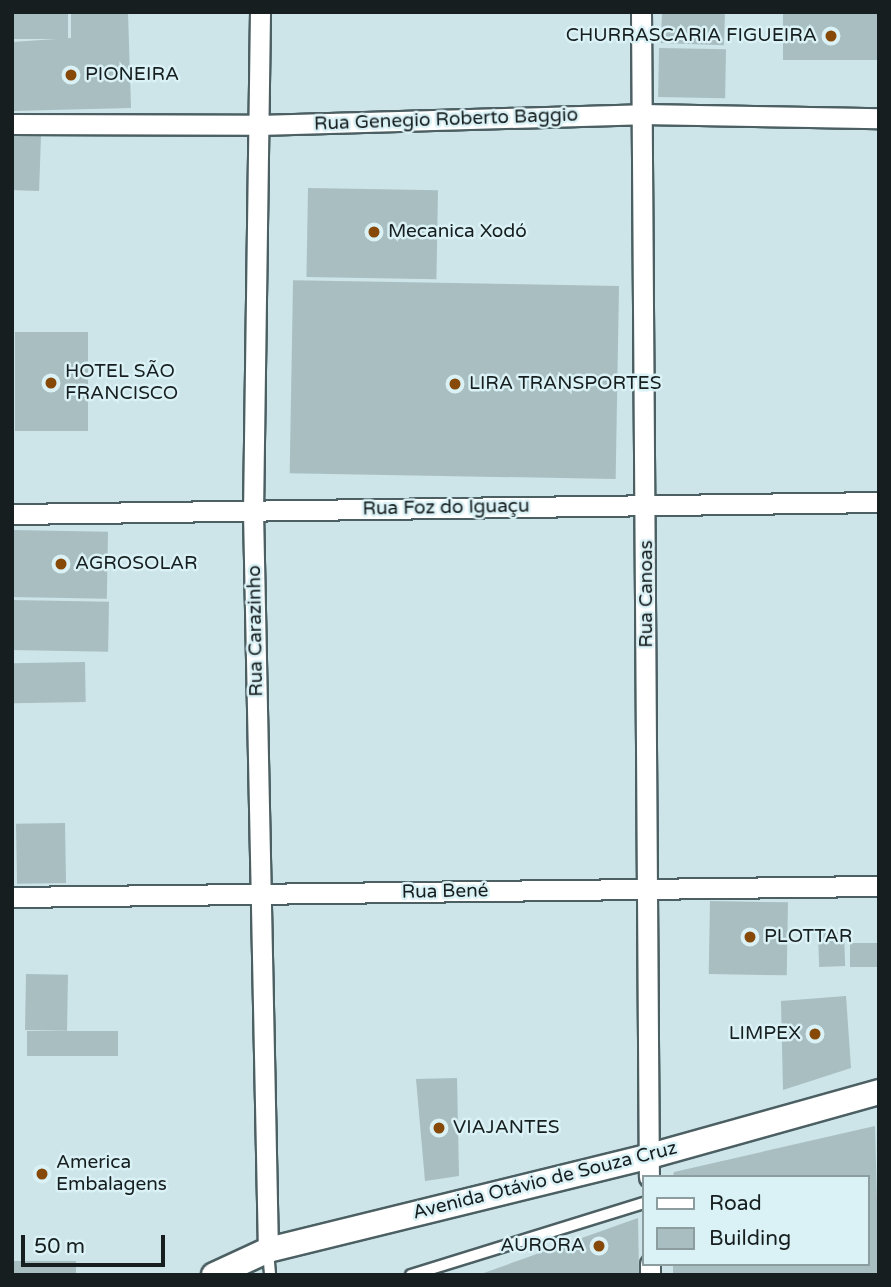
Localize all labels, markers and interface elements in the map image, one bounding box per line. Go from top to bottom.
place label: CHURRASCARIA FIGUEIRA [566,25,817,47]
marker: CHURRASCARIA FIGUEIRA [823,28,839,44]
place label: PIONEIRA [85,64,179,86]
marker: PIONEIRA [63,67,79,83]
street label: Rua Genegio Roberto Baggio [314,104,578,136]
place label: Mecanica Xodó [388,221,527,243]
marker: Mecanica Xodó [366,224,382,240]
place label: HOTEL SÃO FRANCISCO [65,361,178,405]
place label: LIRA TRANSPORTES [469,373,661,395]
marker: HOTEL SÃO FRANCISCO [43,375,59,391]
marker: LIRA TRANSPORTES [447,376,463,392]
street label: Rua Foz do Iguaçu [362,495,530,521]
street label: Rua Canoas [636,540,658,648]
place label: AGROSOLAR [75,553,198,575]
marker: AGROSOLAR [53,556,69,572]
street label: Rua Carazinho [243,565,269,697]
street label: Rua Bené [401,880,489,904]
place label: PLOTTAR [764,926,852,948]
marker: PLOTTAR [742,929,758,945]
place label: LIMPEX [729,1023,801,1045]
marker: LIMPEX [807,1026,823,1042]
place label: VIAJANTES [453,1117,559,1139]
marker: VIAJANTES [431,1120,447,1136]
street label: Avenida Otávio de Souza Cruz [411,1137,679,1225]
place label: America Embalagens [56,1152,167,1196]
marker: America Embalagens [34,1166,50,1182]
legend [642,1175,870,1266]
text: Road [709,1191,762,1216]
scale bar [24,1220,168,1264]
text: Building [709,1226,791,1251]
text: 50 m [34,1234,85,1259]
place label: AURORA [500,1235,585,1257]
marker: AURORA [591,1238,607,1254]

